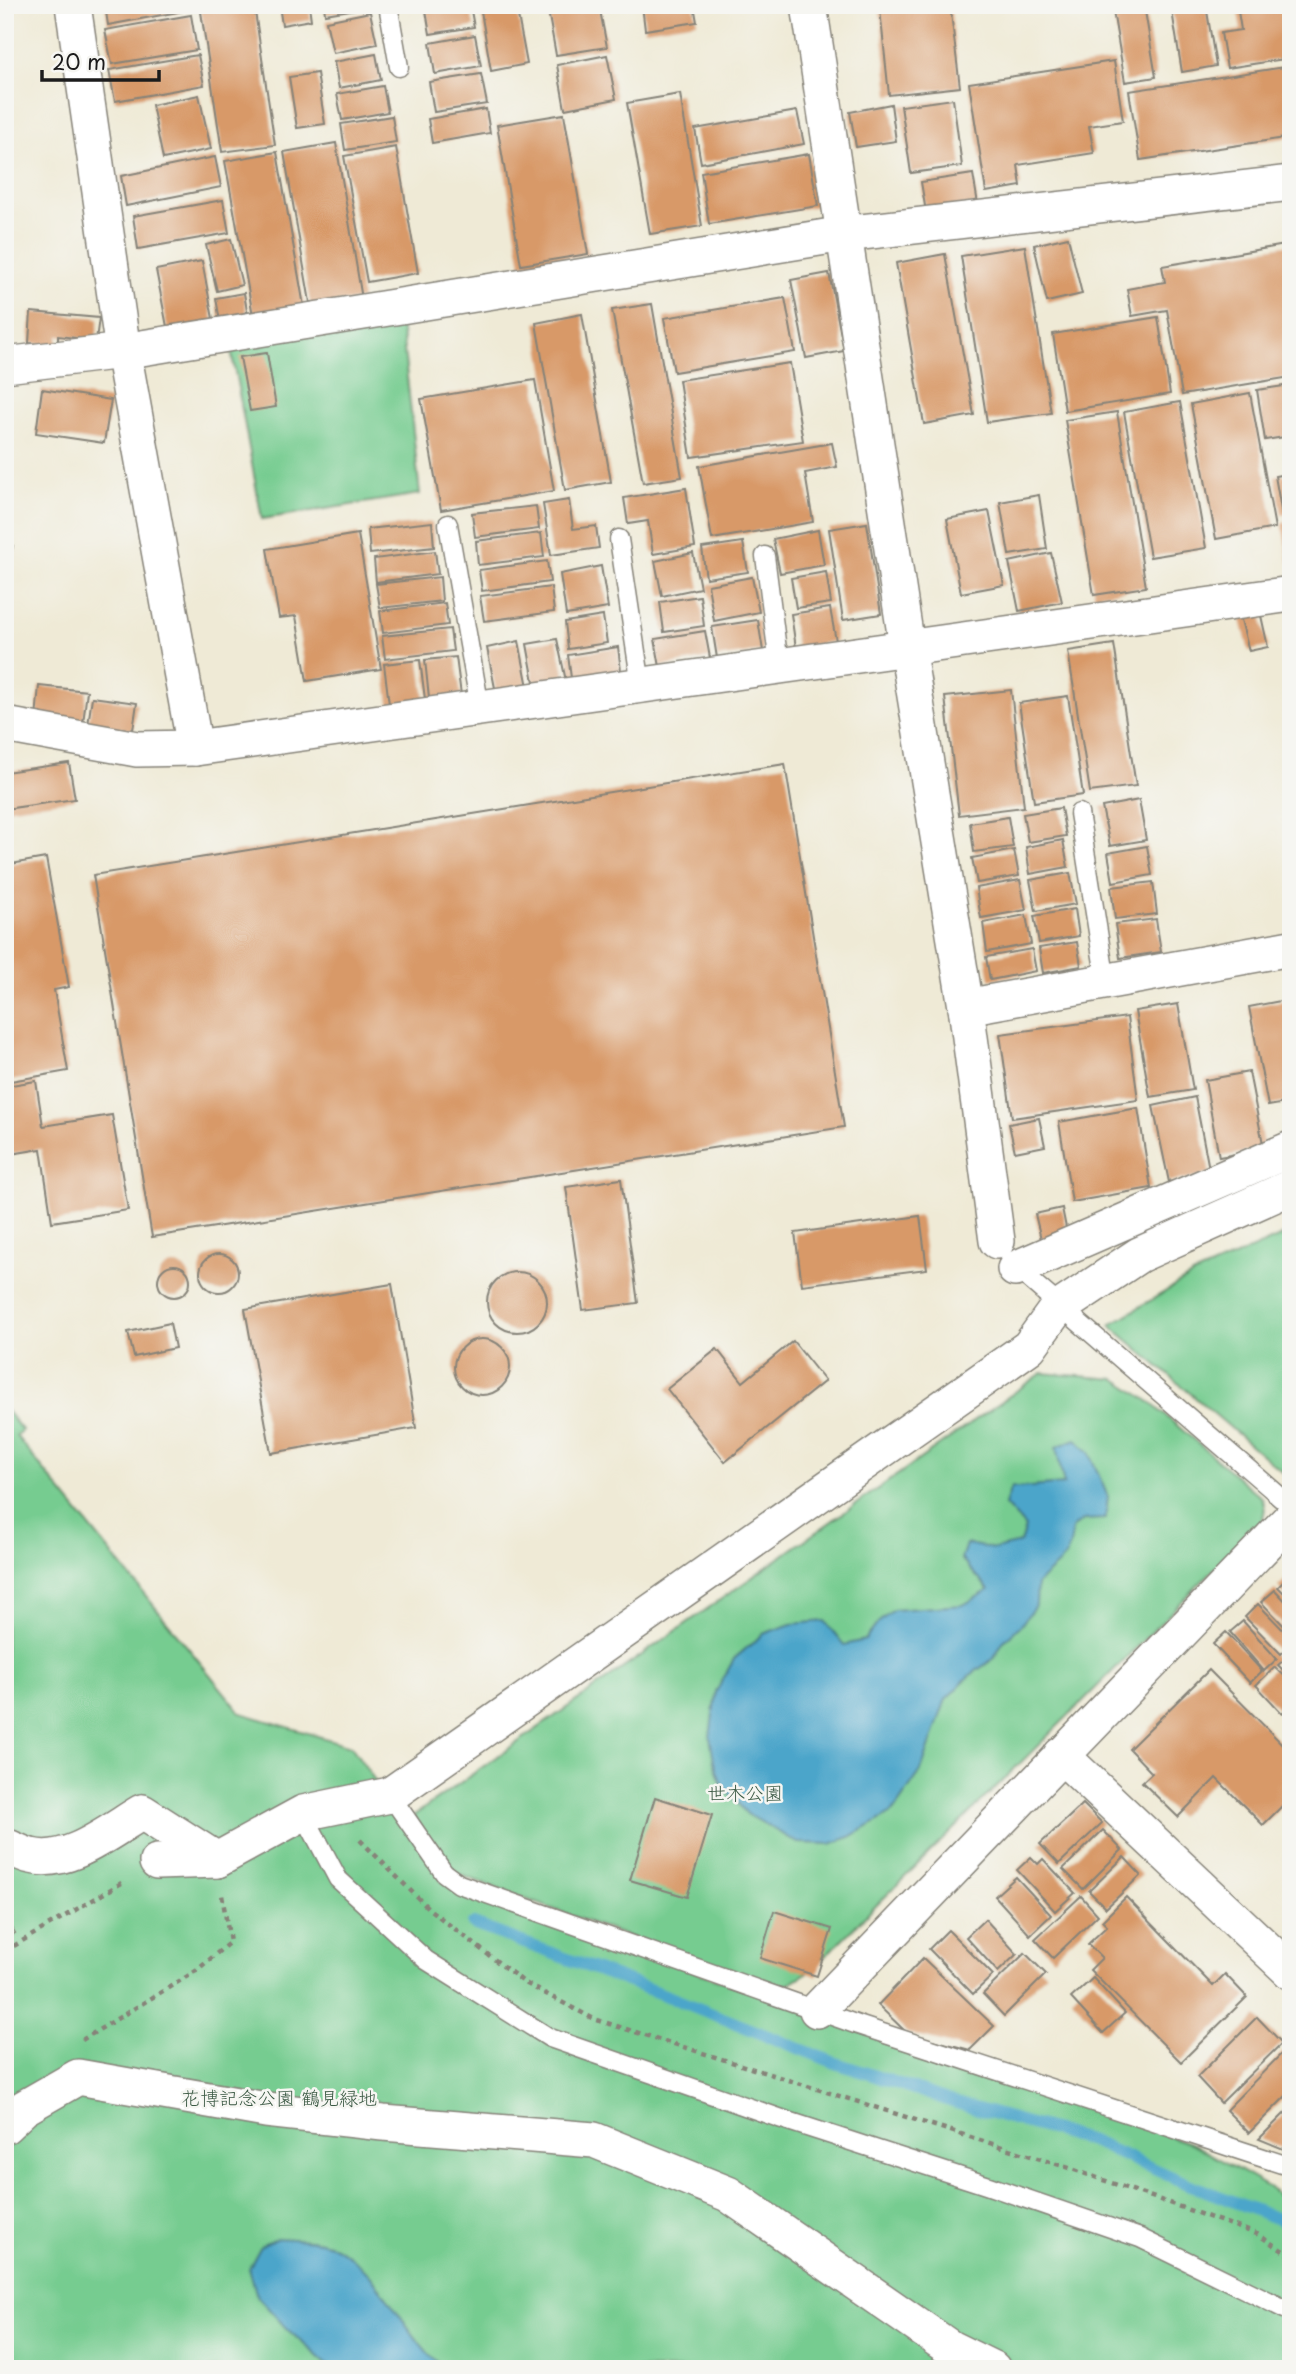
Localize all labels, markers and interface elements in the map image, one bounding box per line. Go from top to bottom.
scale bar [42,38,159,82]
text: 20 m [52,45,106,77]
park label: 世木公園 [707,1778,783,1806]
park label: 花博記念公園 鶴見緑地 [181,2083,377,2111]

